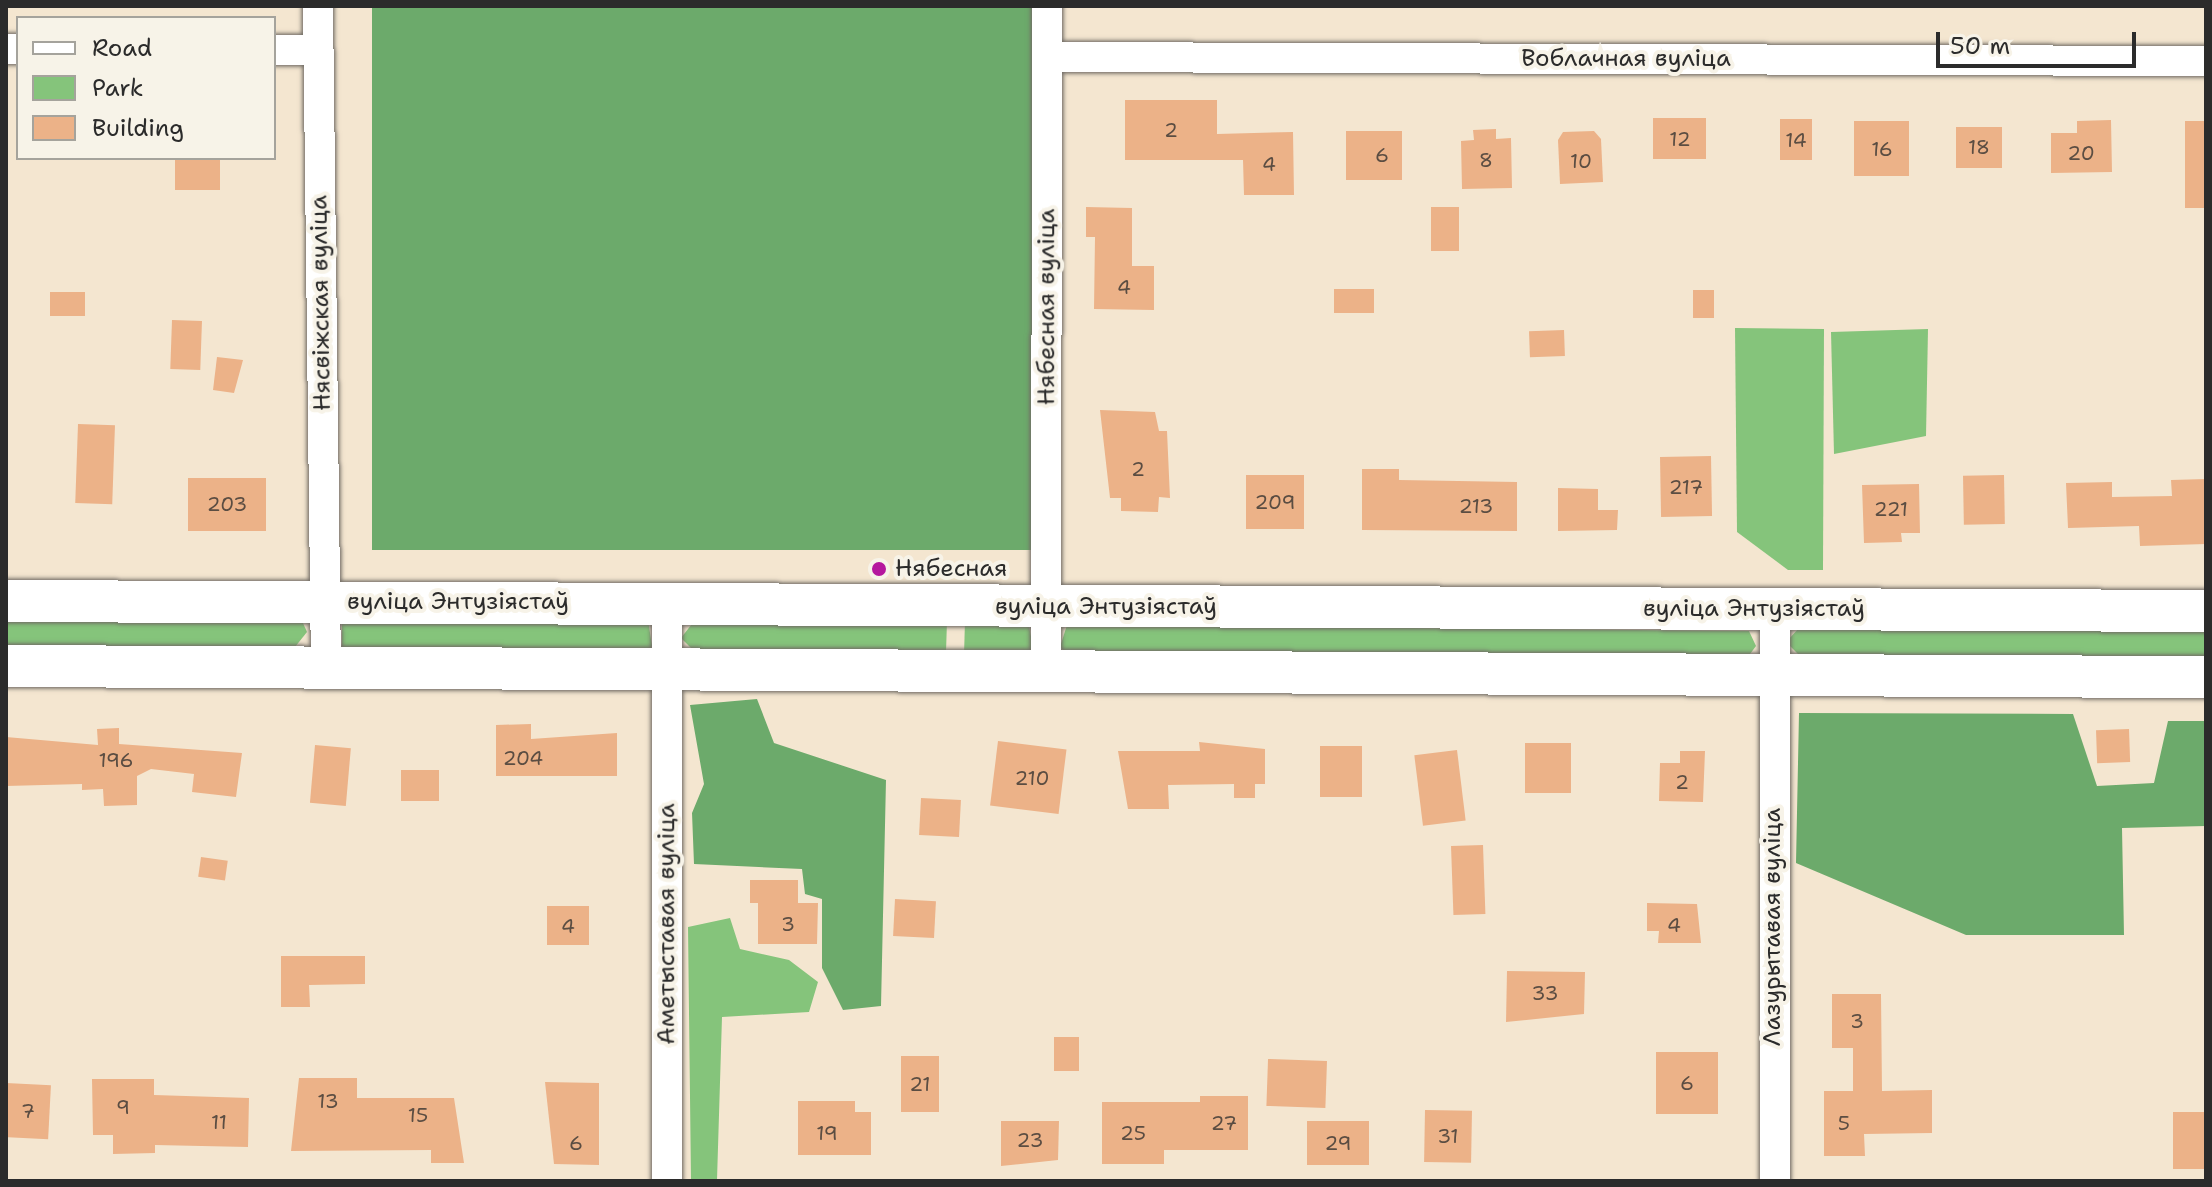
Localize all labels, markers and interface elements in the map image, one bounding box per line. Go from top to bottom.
legend [16,16,276,160]
scale bar [1940,16,2140,66]
text: 50 m [1950,30,2010,62]
text: Road [92,32,152,64]
street label: Воблачная вуліца [1521,45,1731,73]
text: Park [92,72,144,104]
text: Building [92,112,184,144]
house number: 2 [1164,118,1178,142]
house number: 12 [1669,127,1691,151]
house number: 14 [1785,128,1807,152]
house number: 18 [1968,135,1990,159]
house number: 16 [1871,137,1893,161]
house number: 20 [2067,141,2095,165]
house number: 6 [1375,143,1389,167]
house number: 8 [1479,148,1493,172]
house number: 10 [1570,149,1592,173]
house number: 4 [1262,152,1276,176]
street label: Нясвіжская вуліца [305,195,337,411]
street label: Нябесная вуліца [1033,209,1061,405]
house number: 4 [1117,275,1131,299]
house number: 2 [1131,457,1145,481]
house number: 217 [1669,475,1703,499]
house number: 209 [1255,490,1295,514]
house number: 203 [207,492,247,516]
house number: 213 [1459,494,1493,518]
house number: 221 [1874,497,1908,521]
place label: Нябесная [895,555,1007,583]
marker: Нябесная [870,560,888,578]
street label: вуліца Энтузіястаў [347,588,569,616]
street label: вуліца Энтузіястаў [995,593,1217,621]
street label: вуліца Энтузіястаў [1643,595,1865,623]
house number: 204 [503,746,543,770]
house number: 196 [98,748,134,772]
house number: 210 [1015,766,1049,790]
house number: 2 [1675,770,1689,794]
street label: Аметыставая вуліца [653,803,681,1045]
street label: Лазурытавая вуліца [1759,808,1787,1046]
house number: 3 [781,912,795,936]
house number: 4 [1667,913,1681,937]
house number: 4 [561,914,575,938]
house number: 33 [1532,981,1558,1005]
house number: 3 [1850,1009,1864,1033]
house number: 6 [1680,1071,1694,1095]
house number: 21 [909,1072,931,1096]
house number: 13 [317,1089,339,1113]
house number: 9 [116,1095,130,1119]
house number: 7 [21,1099,35,1123]
house number: 15 [408,1103,428,1127]
house number: 11 [211,1110,227,1134]
house number: 27 [1211,1111,1237,1135]
house number: 5 [1838,1111,1850,1135]
house number: 19 [816,1121,838,1145]
house number: 25 [1120,1121,1146,1145]
house number: 31 [1437,1124,1459,1148]
house number: 23 [1017,1128,1043,1152]
house number: 6 [569,1131,583,1155]
house number: 29 [1325,1131,1351,1155]

